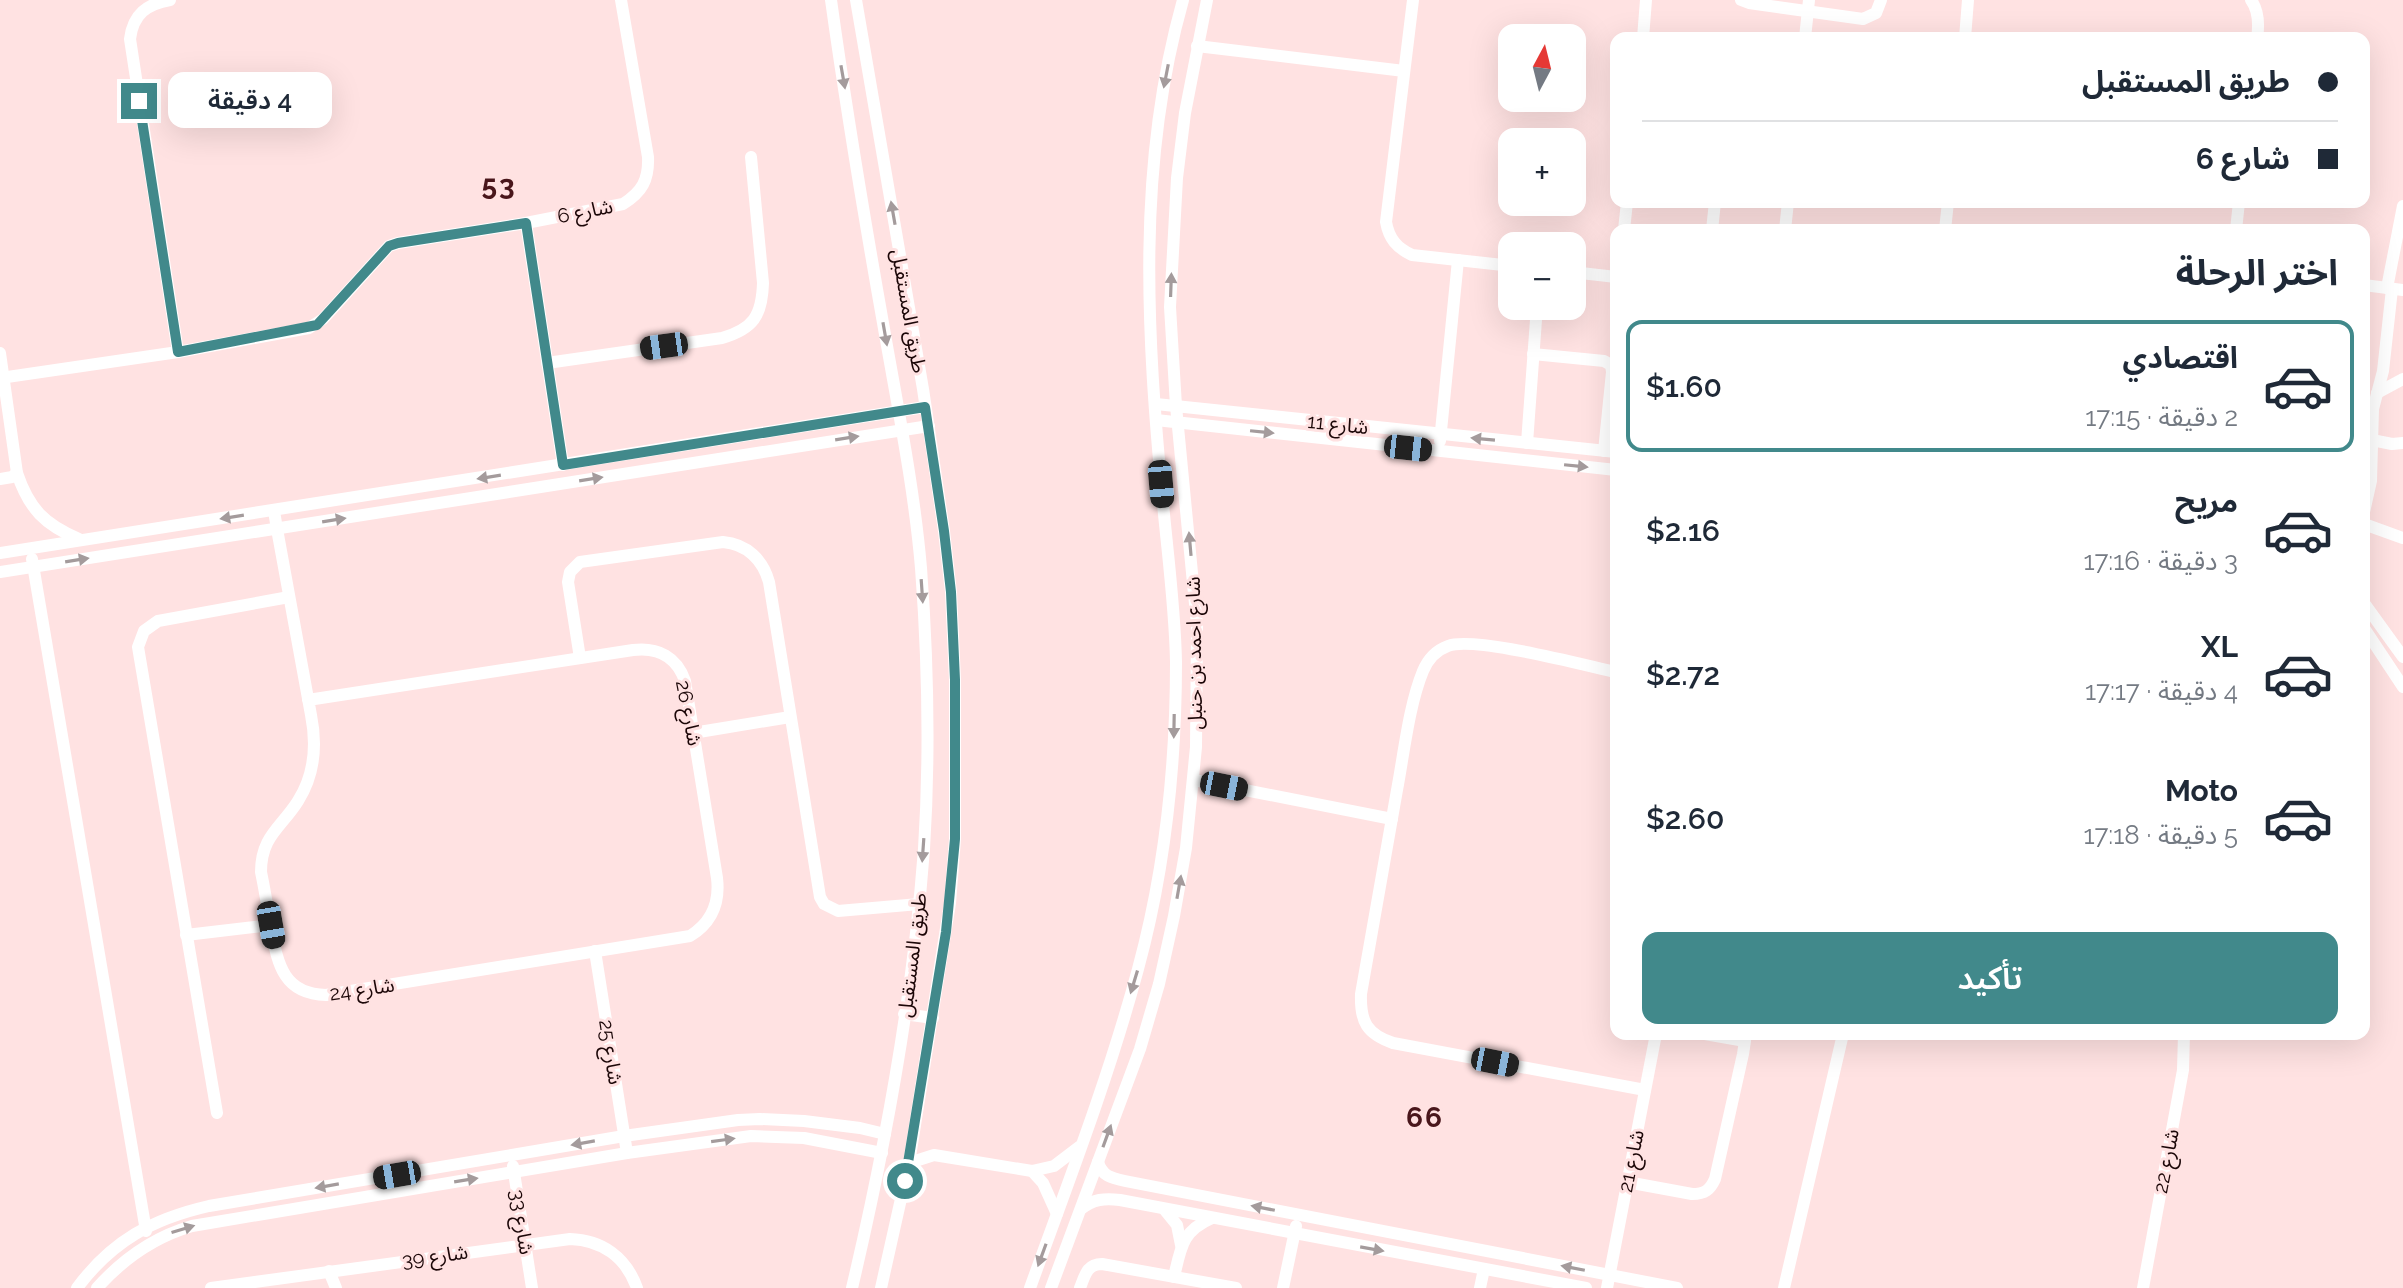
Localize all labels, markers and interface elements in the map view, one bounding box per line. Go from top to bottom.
north arrow [1498,24,1586,112]
map controls [1498,24,1586,320]
one-way arrow [1159,64,1172,89]
text: طريق المستقبل [2082,64,2290,99]
one-way arrow [837,65,850,90]
callout: 4 دقيقة [167,73,331,129]
route end [121,83,157,119]
text: 4 دقيقة [208,85,292,115]
button: + [1498,128,1586,216]
text: شارع 6 [2196,141,2290,176]
district label: 53 [481,169,517,202]
street label: شارع 6 [555,194,615,231]
one-way arrow [886,200,899,225]
button: − [1498,232,1586,320]
street label: طريق المستقبل [885,247,932,375]
text: اختر الرحلة [2176,251,2338,293]
one-way arrow [1165,272,1178,297]
one-way arrow [879,321,891,346]
car [639,331,689,361]
text: اقتصادي [2123,340,2238,375]
icon: car [2262,350,2334,422]
text: $1.60 [1646,369,1722,404]
text: 2 دقيقة · 17:15 [2085,402,2238,432]
street label: شارع 11 [1306,409,1370,442]
one-way arrow [1249,425,1274,438]
one-way arrow [835,431,860,444]
one-way arrow [1470,433,1495,446]
car [1383,434,1433,462]
car [1147,459,1175,509]
one-way arrow [1564,460,1589,473]
one-way arrow [476,471,501,483]
one-way arrow [578,472,603,485]
text: مريح [2175,484,2238,519]
icon: car [2262,494,2334,566]
one-way arrow [219,511,244,524]
one-way arrow [322,513,347,526]
text: $2.16 [1646,513,1720,548]
one-way arrow [1183,531,1196,556]
text: 3 دقيقة · 17:16 [2083,546,2238,576]
one-way arrow [65,554,90,566]
street label: شارع احمد بن حنبل [1181,576,1210,730]
one-way arrow [916,579,929,604]
text: XL [2201,629,2238,664]
icon: car [2262,638,2334,710]
text: $2.72 [1646,657,1720,692]
text: 4 دقيقة · 17:17 [2085,676,2238,706]
street label: شارع 26 [668,678,707,749]
one-way arrow [1168,714,1181,739]
car [1198,770,1250,802]
text: Moto [2165,773,2238,808]
icon: car [2262,782,2334,854]
text: $2.60 [1646,801,1724,836]
text: 5 دقيقة · 17:18 [2083,820,2238,850]
one-way arrow [916,838,929,863]
one-way arrow [1174,874,1186,899]
street label: طريق المستقبل [892,891,933,1019]
car [255,899,287,951]
button: تأكيد [1642,932,2338,1024]
one-way arrow [1127,970,1140,994]
street label: شارع 24 [328,973,396,1008]
street label: شارع 25 [591,1018,628,1087]
car [1469,1046,1521,1078]
district label: 66 [1406,1101,1444,1134]
one-way arrow [1101,1124,1114,1148]
street label: شارع 22 [2148,1127,2187,1196]
street label: شارع 21 [1613,1128,1652,1195]
one-way arrow [711,1133,736,1146]
one-way arrow [571,1137,596,1150]
car [371,1159,423,1191]
route start [887,1163,923,1199]
one-way arrow [454,1173,479,1185]
one-way arrow [314,1181,339,1193]
street label: شارع 33 [502,1188,539,1257]
one-way arrow [1250,1202,1275,1214]
one-way arrow [171,1222,195,1235]
street label: شارع 39 [400,1239,470,1275]
one-way arrow [1036,1243,1048,1267]
one-way arrow [1360,1243,1385,1255]
one-way arrow [1561,1261,1586,1274]

